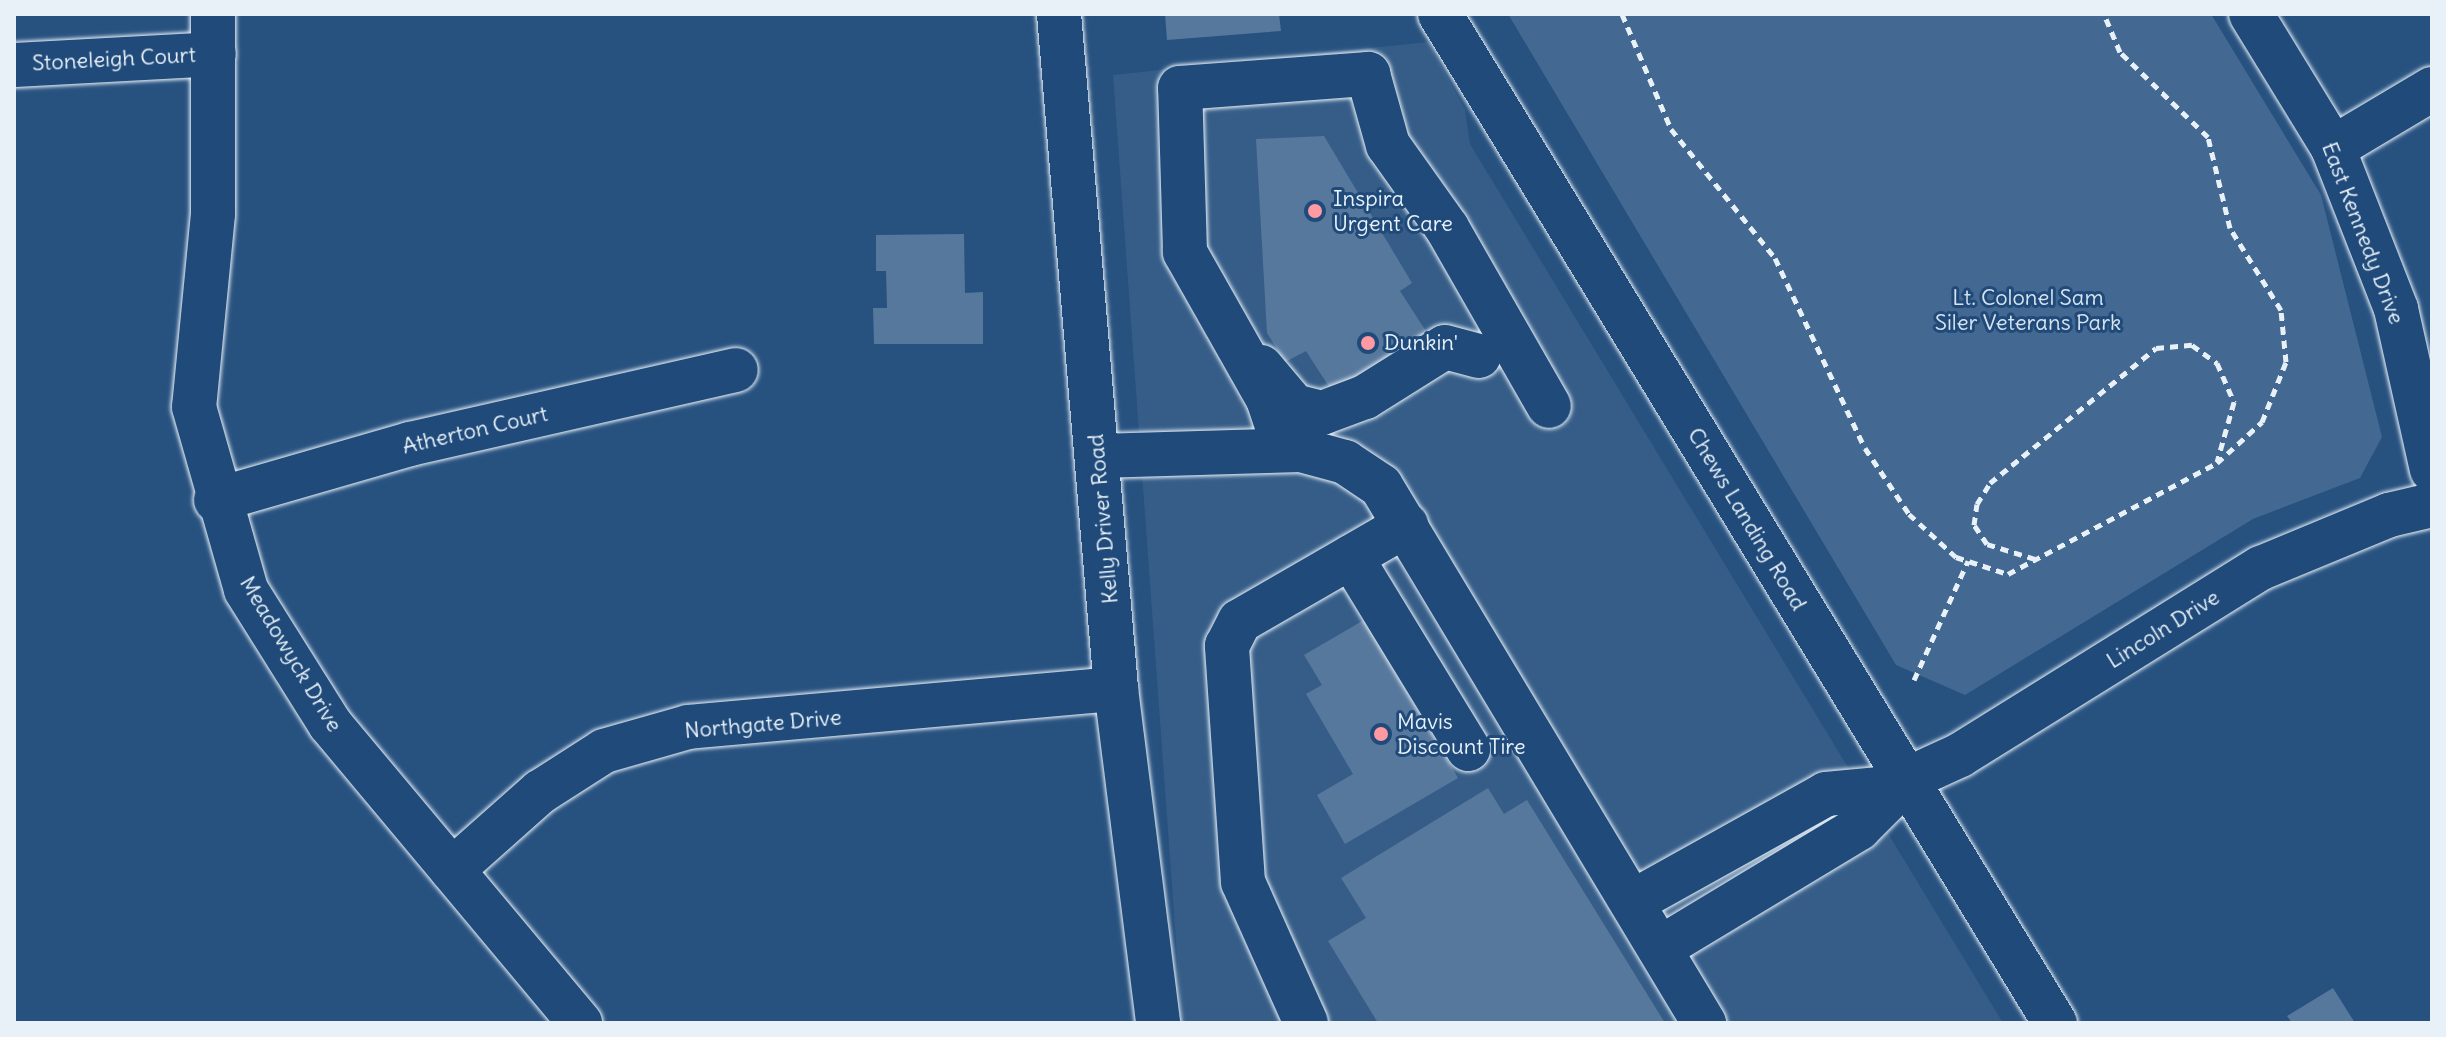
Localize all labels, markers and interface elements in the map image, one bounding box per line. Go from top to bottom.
street label: Stoneleigh Court [31,42,197,76]
street label: East Kennedy Drive [2316,138,2410,328]
place label: Inspira Urgent Care [1333,185,1453,236]
marker: Inspira Urgent Care [1304,200,1326,222]
park label: Lt. Colonel Sam Siler Veterans Park [1935,284,2121,336]
place label: Dunkin' [1384,330,1458,356]
marker: Dunkin' [1359,334,1377,352]
street label: Atherton Court [400,400,550,460]
street label: Chews Landing Road [1682,423,1812,615]
street label: Kelly Driver Road [1082,433,1124,605]
street label: Meadowyck Drive [234,571,348,737]
street label: Lincoln Drive [2102,584,2224,674]
street label: Northgate Drive [683,704,843,744]
place label: Mavis Discount Tire [1397,708,1526,760]
marker: Mavis Discount Tire [1372,725,1390,743]

